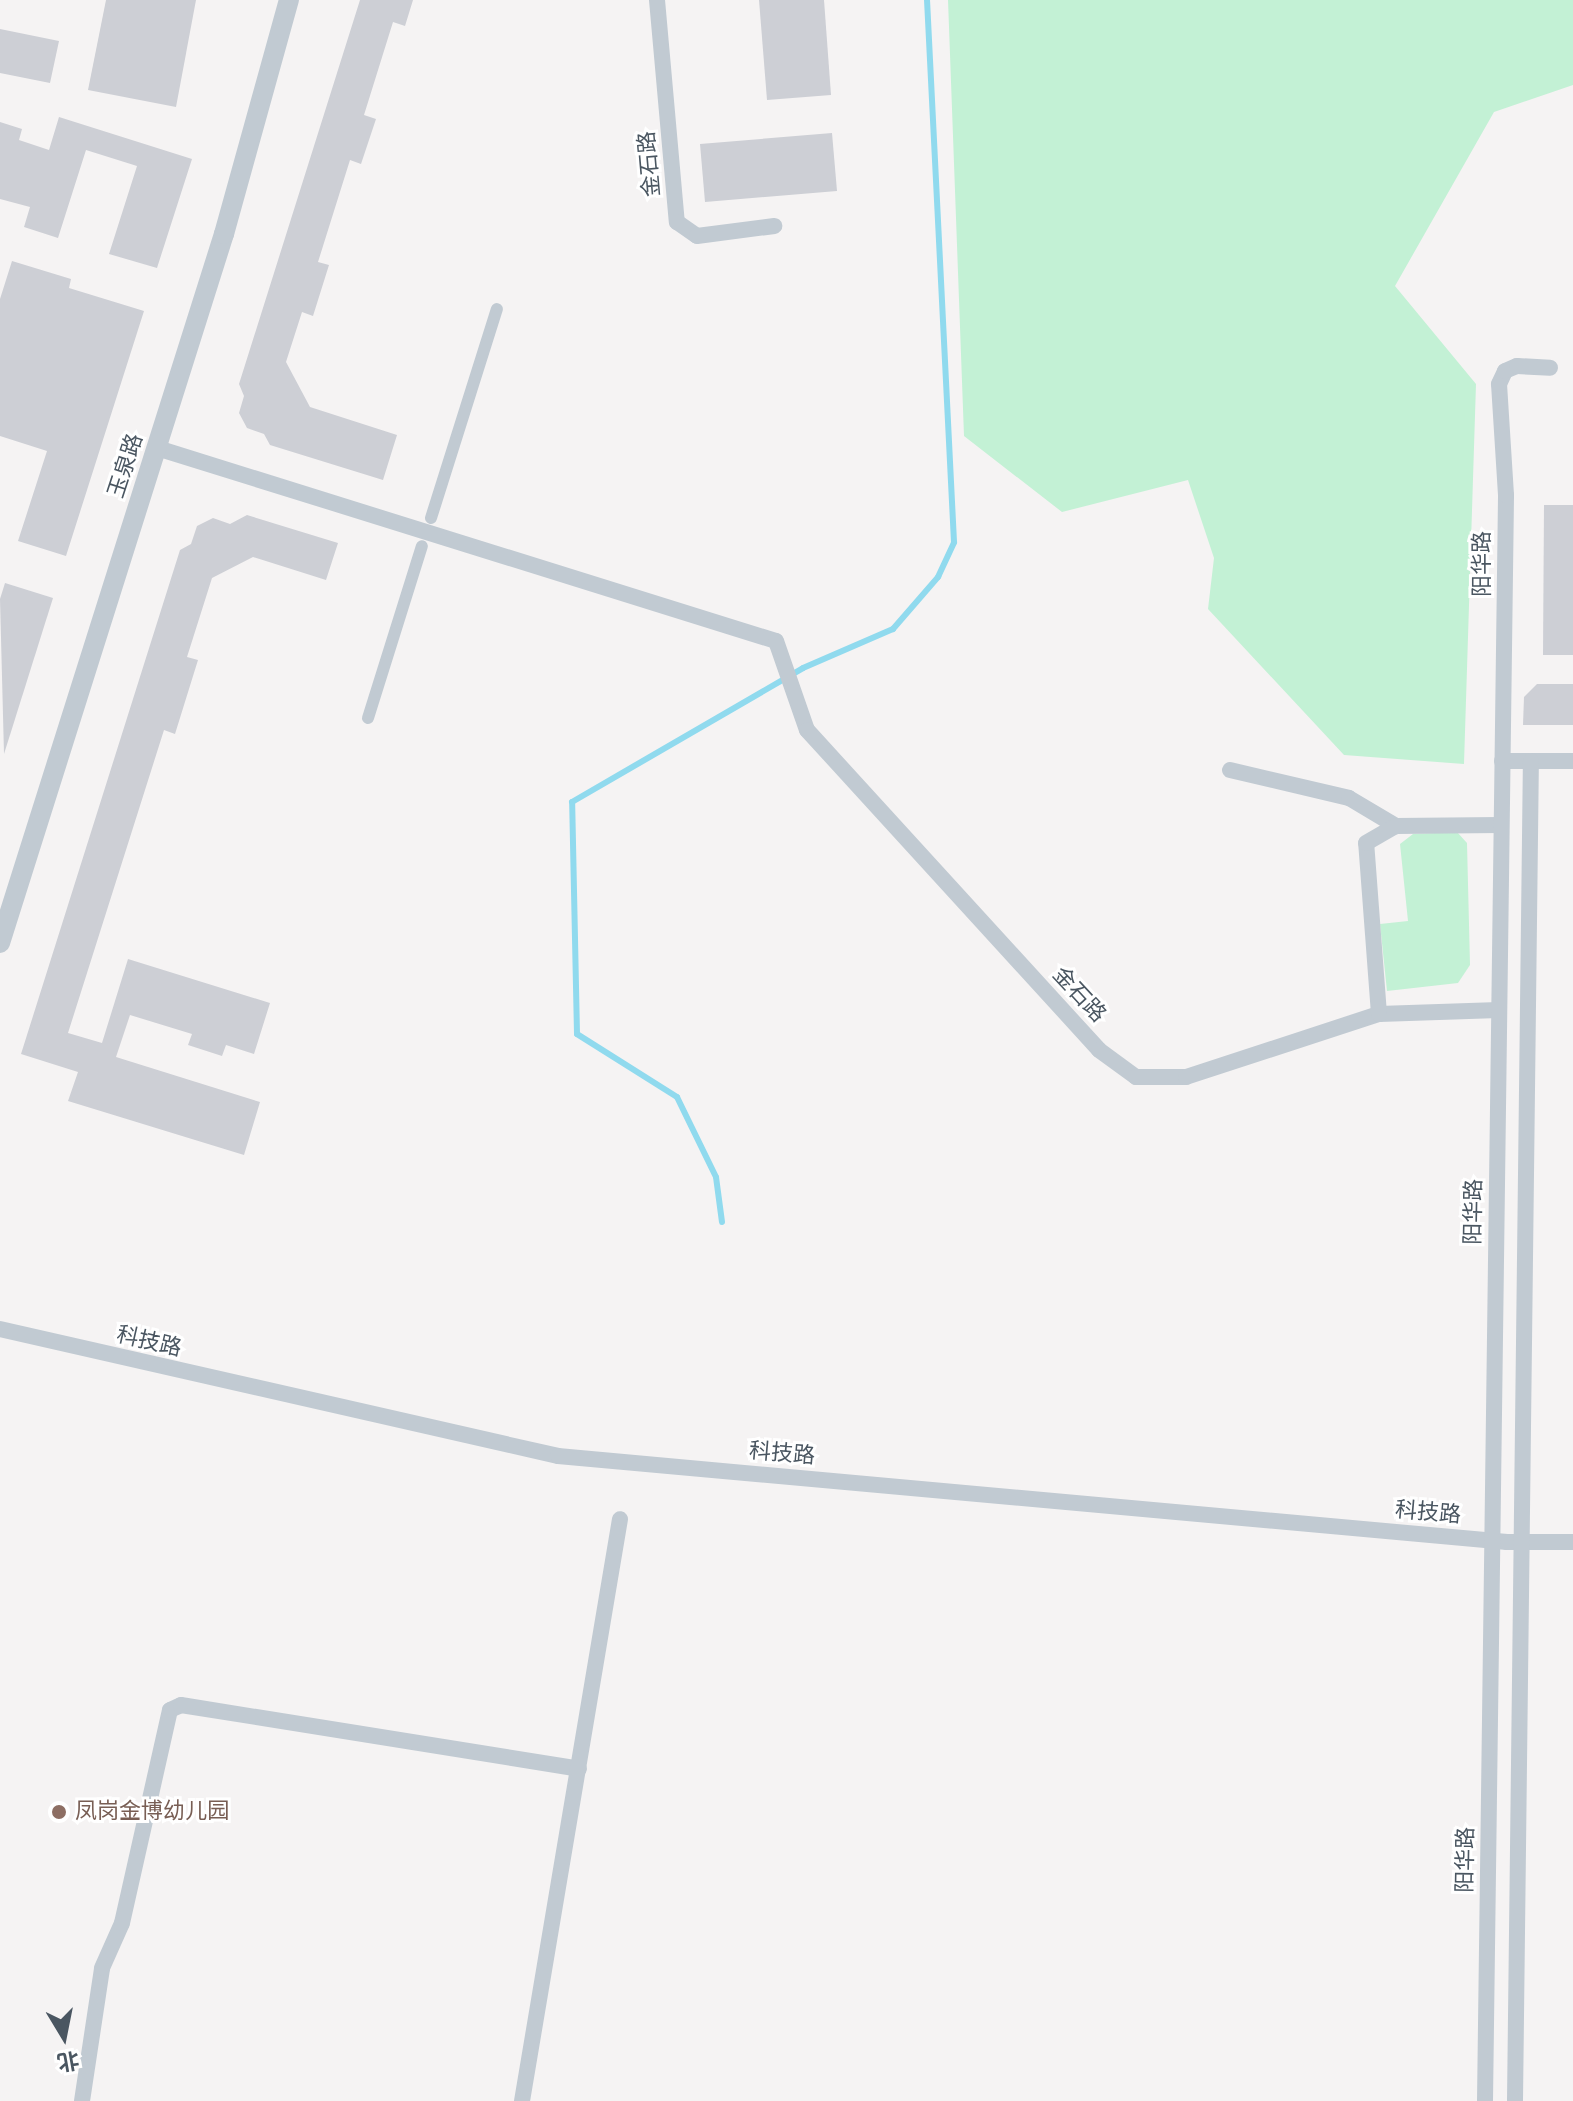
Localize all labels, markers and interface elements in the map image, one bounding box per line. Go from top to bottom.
street label: 金石路 [634,130,666,198]
street label: 玉泉路 [103,431,149,501]
street label: 阳华路 [1470,531,1496,597]
street label: 金石路 [1047,962,1111,1028]
street label: 阳华路 [1460,1179,1488,1245]
street label: 科技路 [114,1322,184,1362]
street label: 科技路 [748,1438,816,1470]
street label: 科技路 [1394,1497,1462,1529]
place label: 凤岗金博幼儿园 [75,1799,229,1825]
marker: 凤岗金博幼儿园 [50,1803,68,1821]
street label: 阳华路 [1452,1827,1480,1893]
north arrow [24,1997,104,2077]
text: 北 [55,2043,82,2078]

